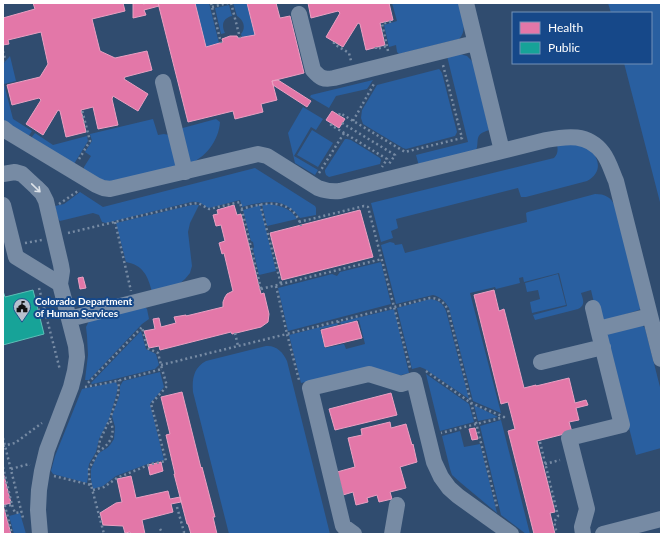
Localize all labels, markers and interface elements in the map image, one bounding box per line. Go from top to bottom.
legend [512,12,652,64]
text: Health [548,20,583,35]
text: Public [548,40,580,55]
one-way arrow [31,183,41,192]
place label: Colorado Department of Human Services [35,295,132,319]
public building icon: Colorado Department of Human Services [12,297,32,322]

